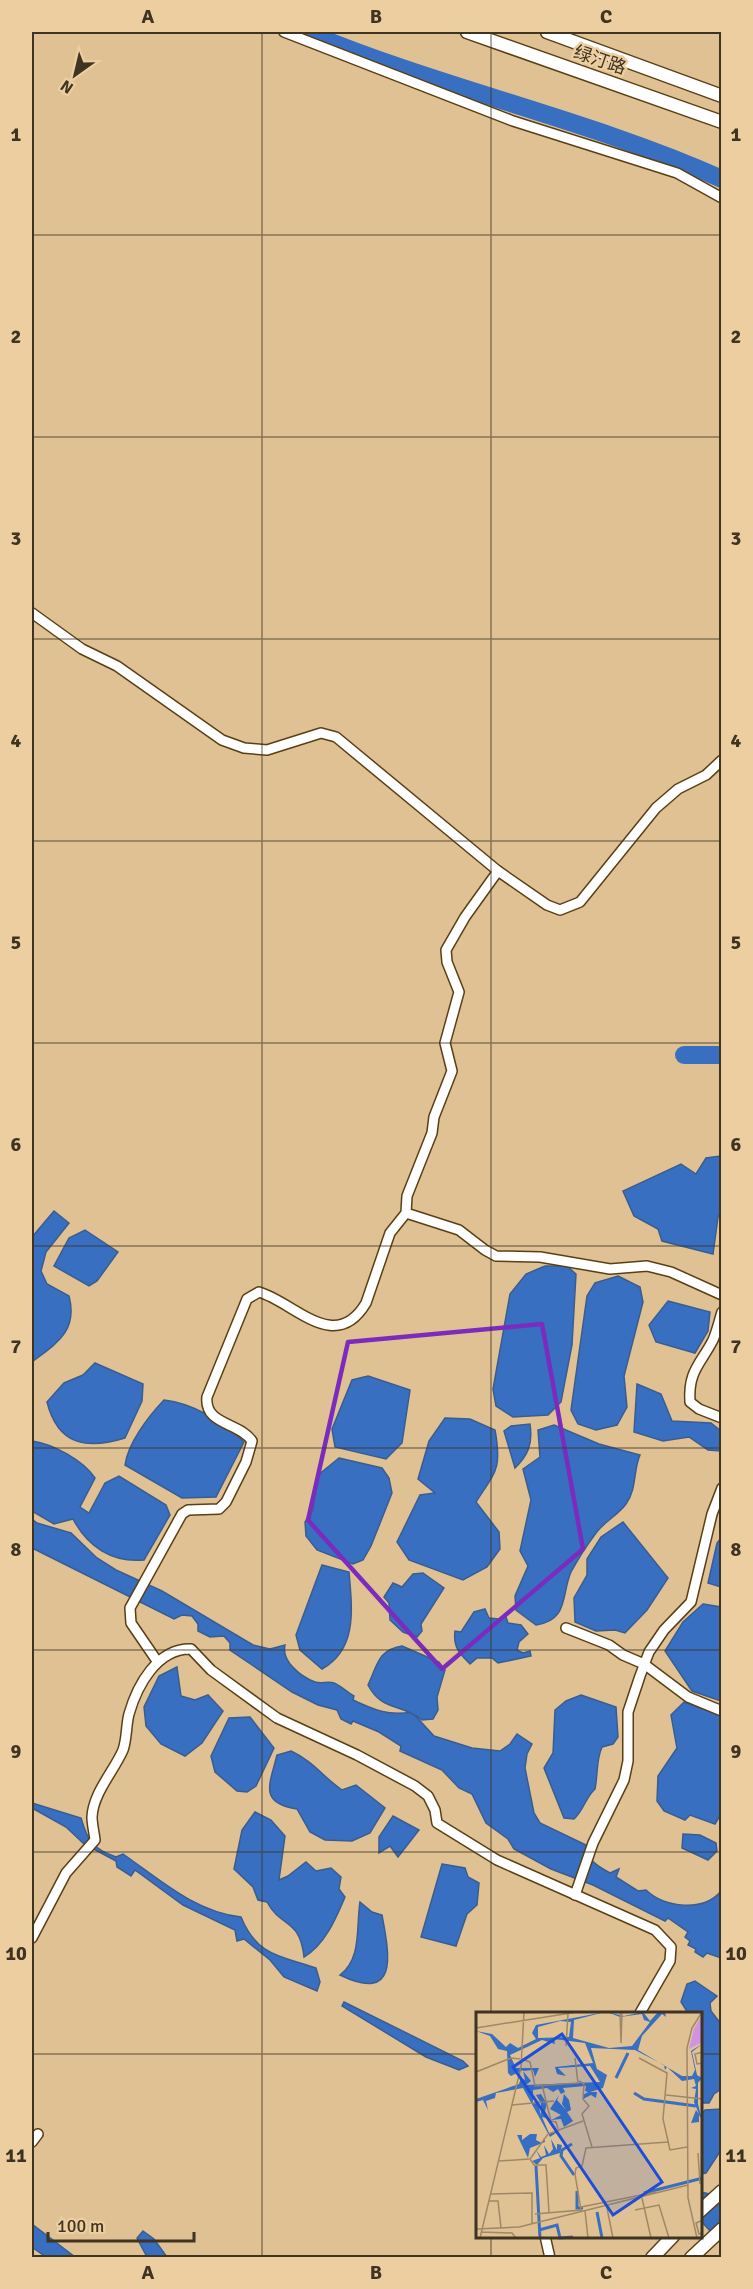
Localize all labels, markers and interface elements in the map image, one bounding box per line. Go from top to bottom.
text: A [142,4,155,29]
text: B [370,4,382,29]
text: C [600,4,612,29]
street label: 绿汀路 [571,41,629,79]
north arrow [45,45,105,105]
text: N [57,75,77,98]
text: 1 [11,122,22,147]
text: 1 [731,122,742,147]
text: 2 [11,324,21,349]
text: 2 [731,324,741,349]
text: 3 [11,526,21,551]
text: 3 [731,526,741,551]
text: 4 [11,728,22,753]
text: 4 [731,728,742,753]
text: 5 [11,930,21,955]
text: 5 [731,930,741,955]
text: 6 [11,1132,22,1157]
text: 6 [731,1132,742,1157]
text: 7 [11,1334,22,1359]
text: 7 [731,1334,742,1359]
text: 8 [11,1537,22,1562]
text: 8 [731,1537,742,1562]
text: 9 [11,1739,22,1764]
text: 9 [731,1739,742,1764]
text: 10 [5,1941,27,1966]
text: 10 [725,1941,747,1966]
inset map [476,2012,702,2238]
text: 11 [5,2143,27,2168]
text: 11 [725,2143,747,2168]
scale bar [48,2205,194,2243]
text: 100 m [57,2215,104,2237]
text: A [142,2260,155,2285]
text: B [370,2260,382,2285]
text: C [600,2260,612,2285]

